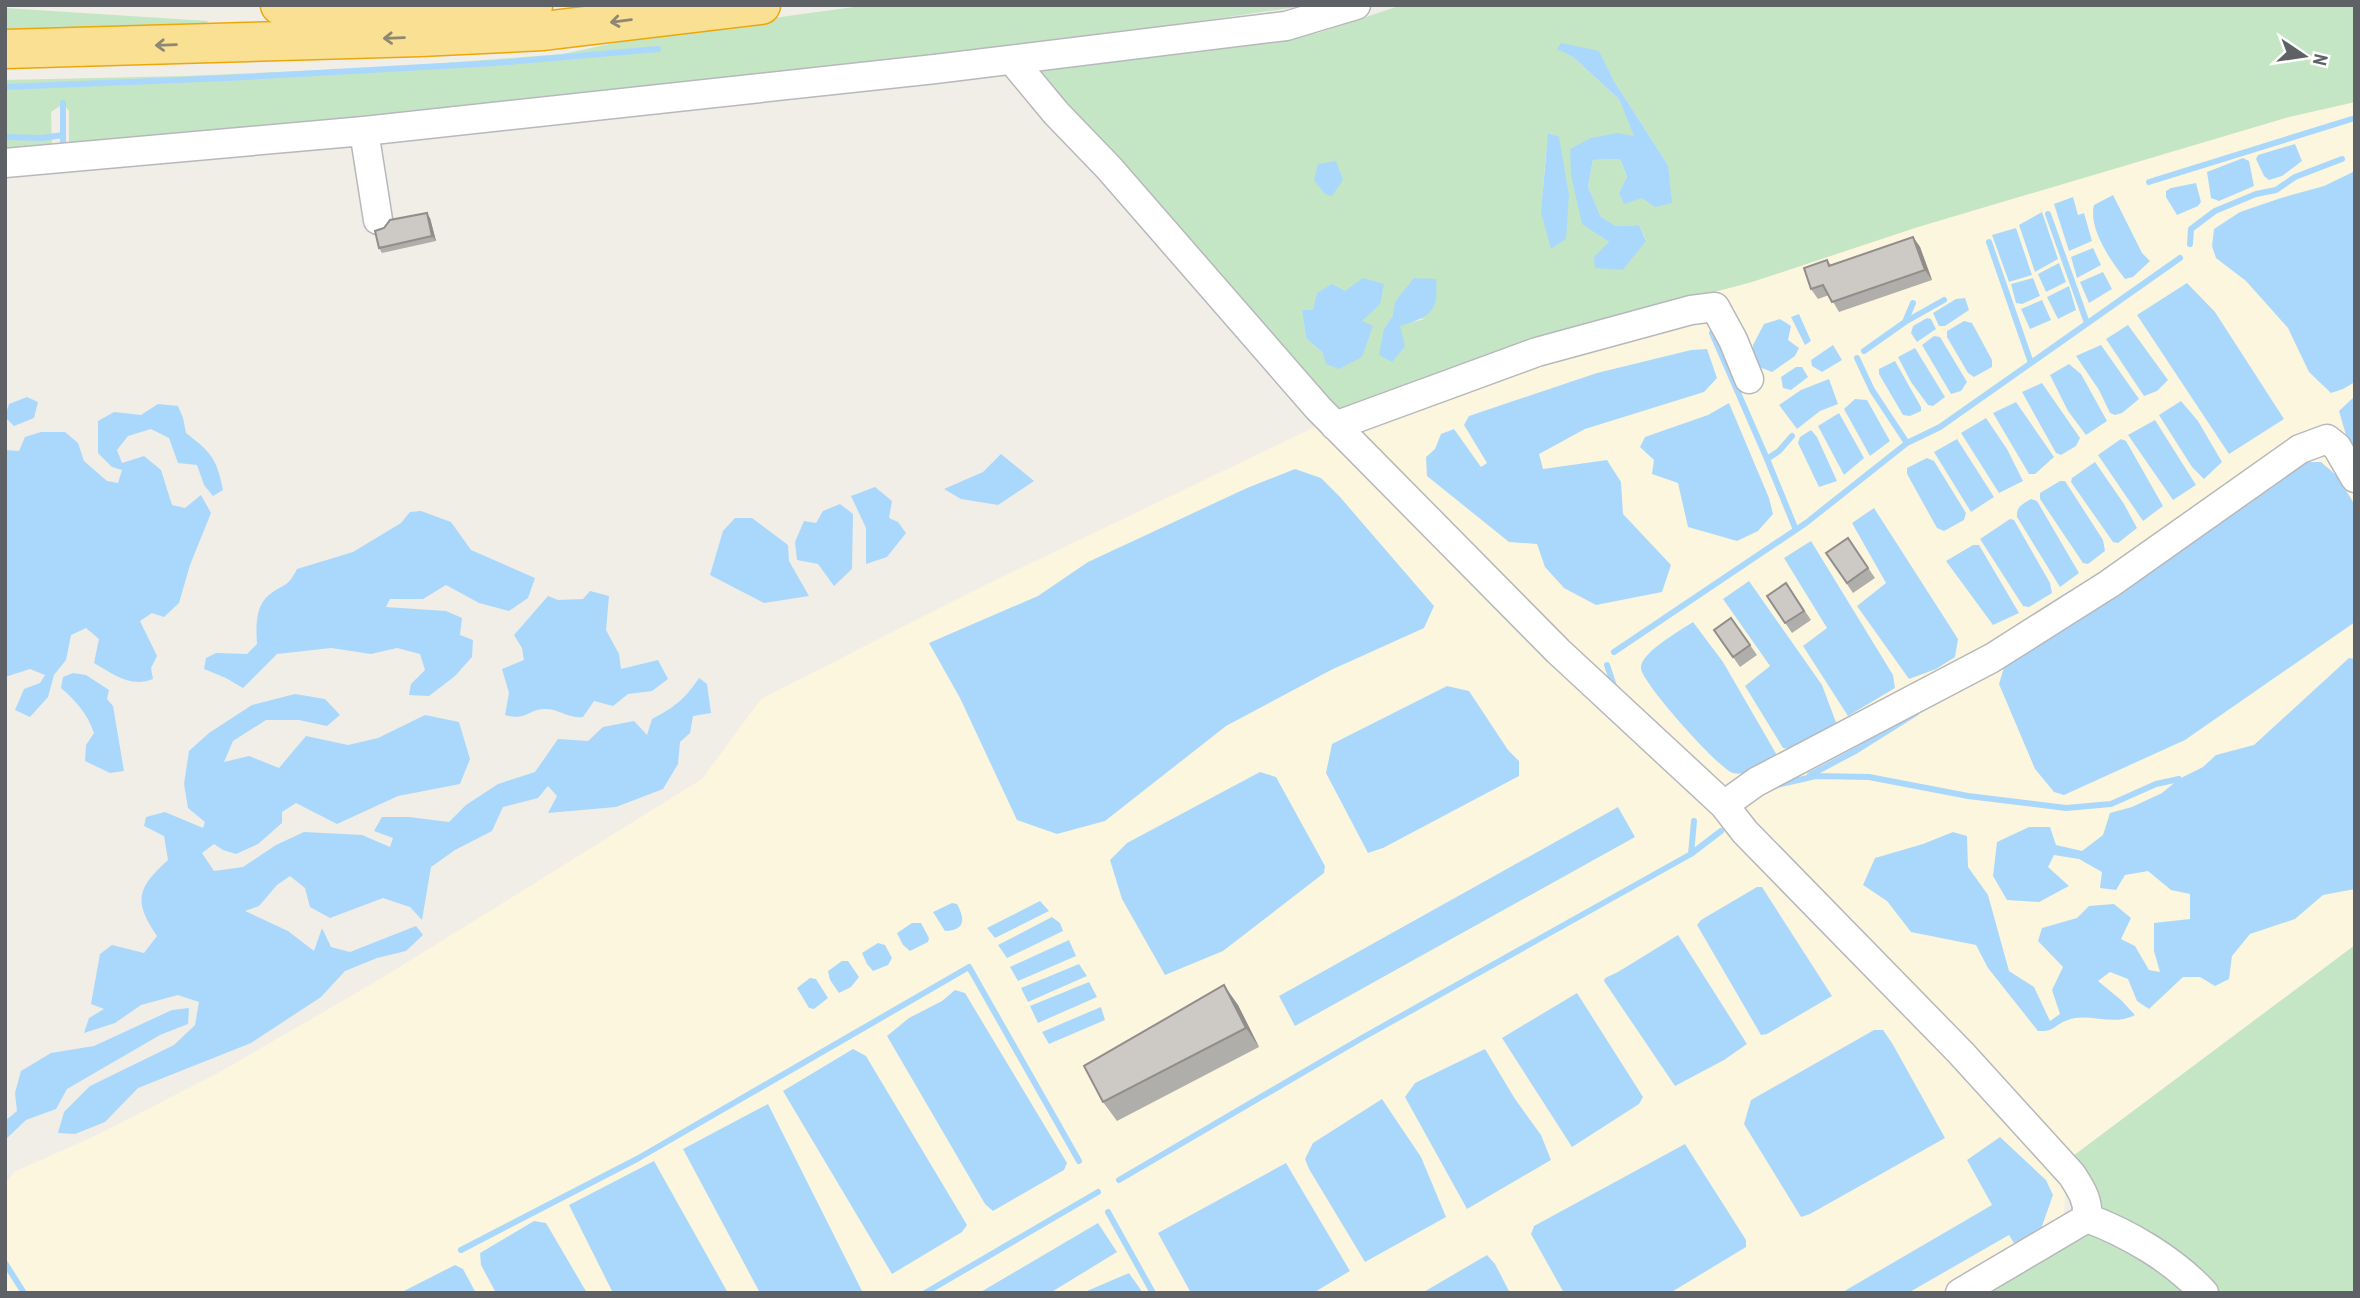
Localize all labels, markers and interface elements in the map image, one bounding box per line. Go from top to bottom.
one-way arrow [610,15,632,28]
north arrow [2269,21,2339,91]
one-way arrow [383,31,406,45]
one-way arrow [155,38,178,51]
text: N [2308,52,2333,68]

